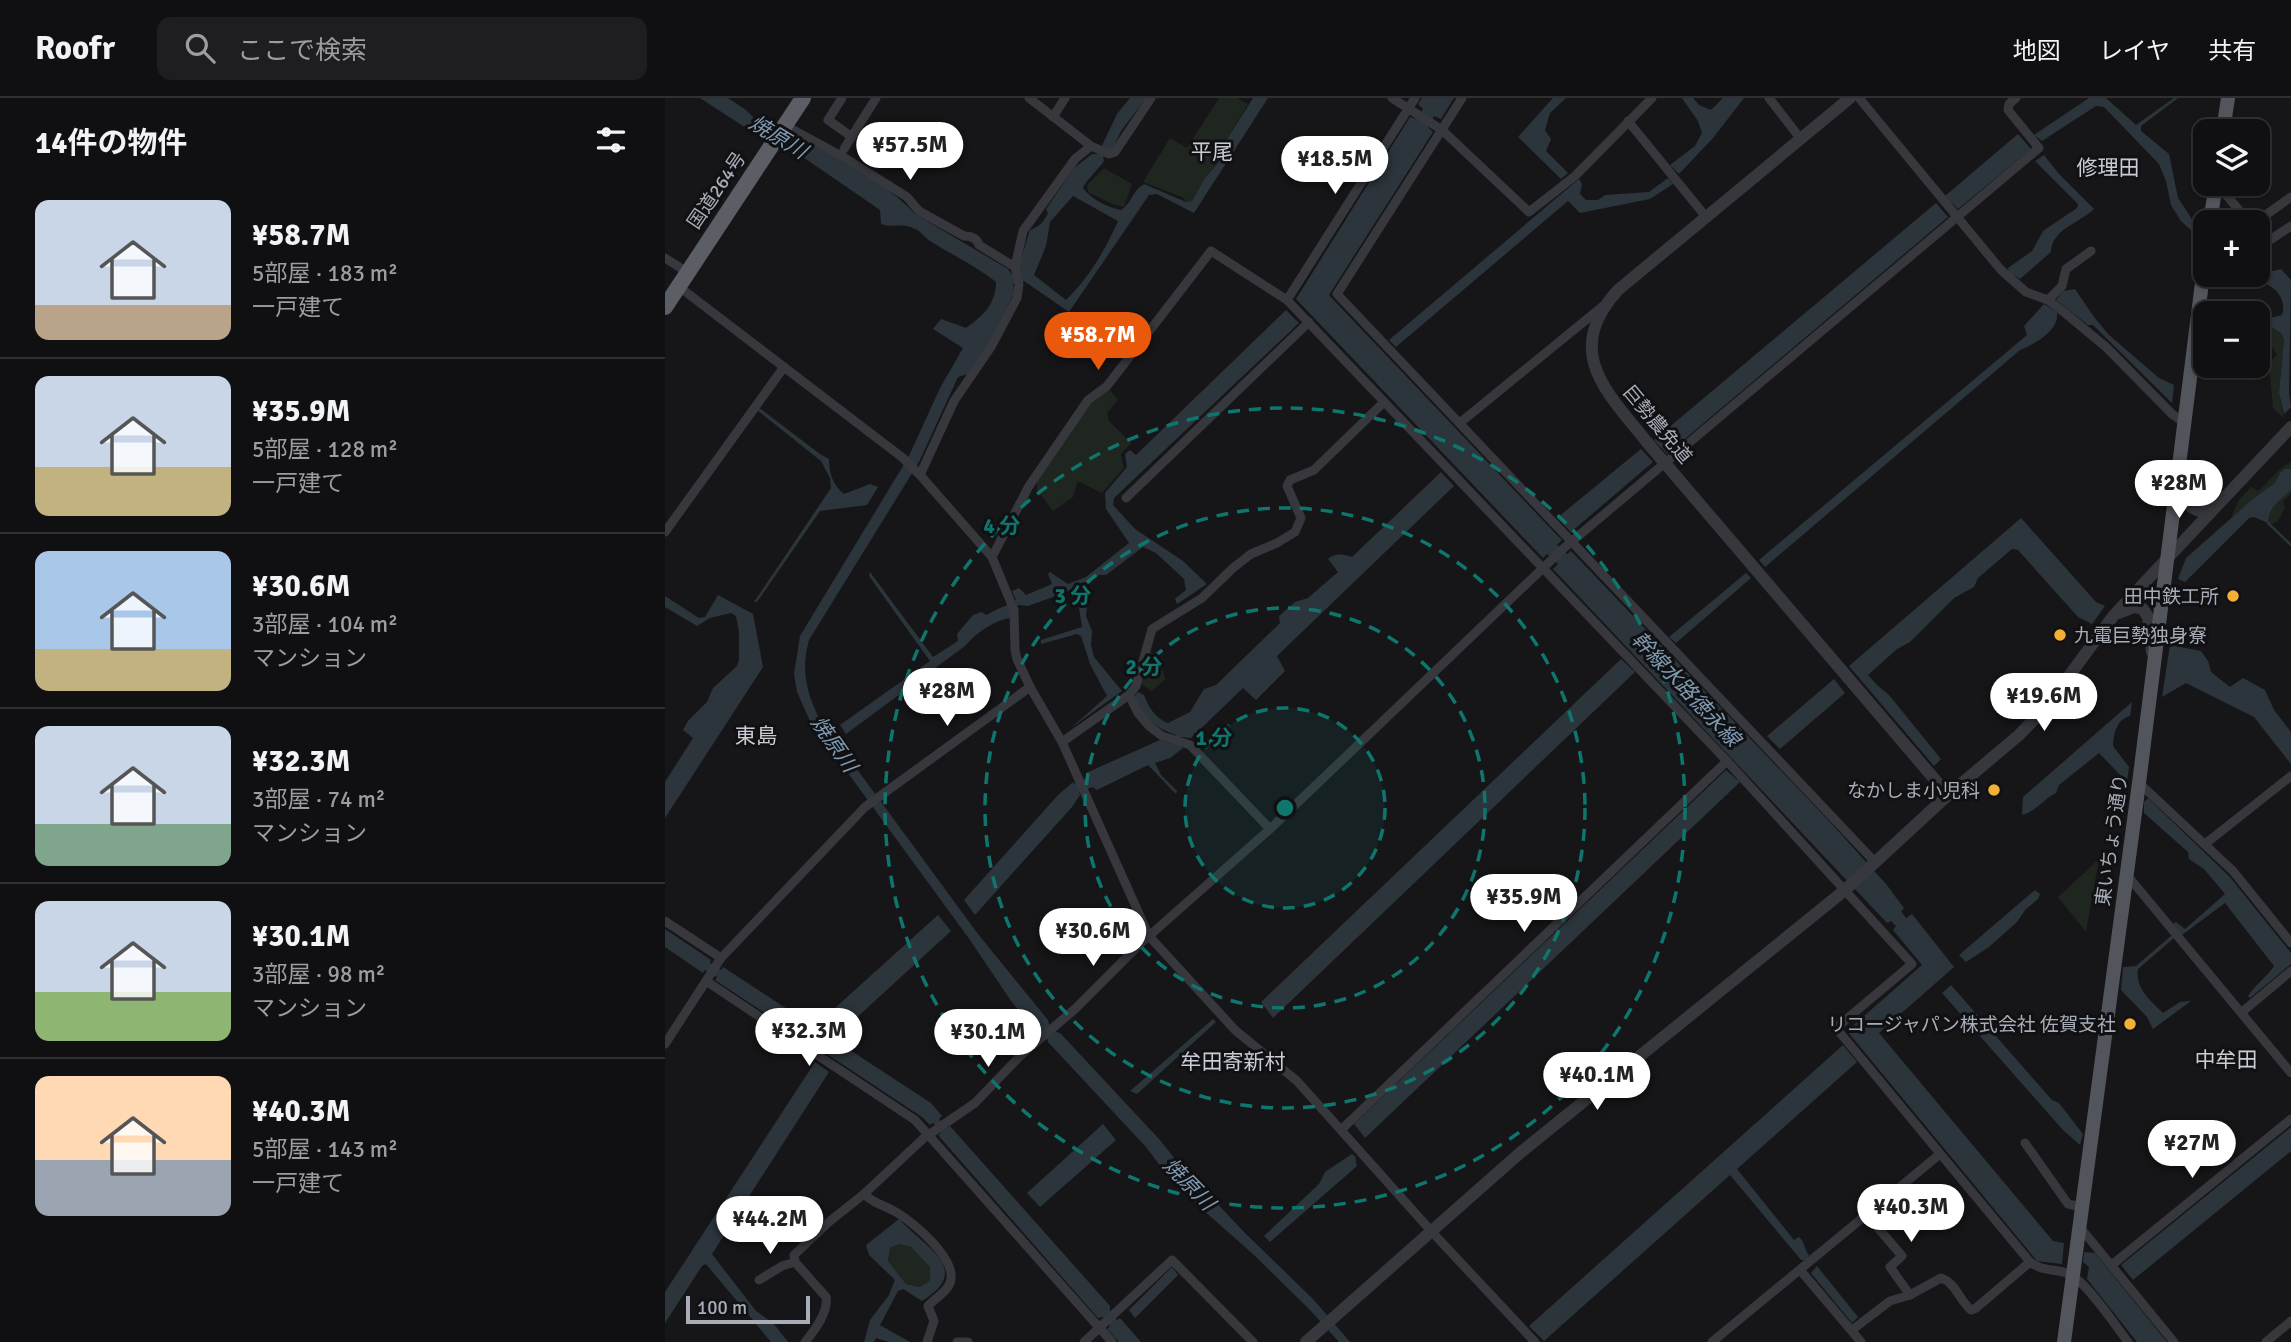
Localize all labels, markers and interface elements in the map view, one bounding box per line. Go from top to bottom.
search box [157,17,647,80]
text: Roofr [35,28,115,69]
icon: search [181,29,219,67]
text: ここで検索 [237,35,367,67]
text: 地図 [2013,36,2061,66]
text: レイヤ [2099,36,2170,66]
text: 共有 [2208,36,2256,66]
water label: 焼原川 [744,110,813,165]
map controls [2193,119,2270,378]
button: layers [2193,119,2270,196]
icon: filters [592,121,630,159]
pin: ¥57.5M [853,122,967,182]
text: 14件の物件 [35,125,187,162]
text: ¥57.5M [872,130,948,159]
pin: ¥18.5M [1278,136,1392,196]
district label: 平尾 [1191,139,1233,165]
text: ¥18.5M [1297,144,1373,173]
street label: 国道264号 [682,147,751,234]
district label: 修理田 [2077,155,2140,181]
button: + [2193,210,2270,287]
text: ¥58.7M [252,217,350,254]
icon: home [91,228,175,312]
text: 5部屋 · 183 m² [252,259,398,288]
text: 一戸建て [252,293,344,322]
button: − [2193,301,2270,378]
pin: ¥58.7M [1041,313,1155,372]
text: ¥58.7M [1060,320,1136,349]
street label: 巨勢農免道 [1618,381,1697,469]
text: ¥35.9M [252,393,350,430]
icon: home [91,404,175,488]
text: 5部屋 · 128 m² [252,435,398,464]
pin: ¥28M [2138,460,2220,520]
text: ¥28M [2151,468,2207,497]
text: 一戸建て [252,469,344,498]
text: 4 分 [984,513,1020,539]
text: ¥30.6M [252,568,350,605]
icon: home [91,579,175,663]
text: 3 分 [1055,583,1091,609]
place label: 田中鉄工所 [2124,585,2219,609]
marker: 田中鉄工所 [2225,588,2241,604]
text: 3部屋 · 104 m² [252,610,398,639]
place label: 九電巨勢独身寮 [2074,624,2207,648]
water label: 幹線水路徳永線 [1626,626,1748,754]
marker: 九電巨勢独身寮 [2052,627,2068,643]
text: マンション [252,644,367,673]
text: 2 分 [1126,654,1162,680]
pin: ¥28M [906,668,988,728]
pin: ¥19.6M [1987,674,2101,733]
text: ¥28M [919,676,975,705]
text: ¥19.6M [2006,681,2082,710]
water label: 焼原川 [805,711,864,779]
district label: 東島 [735,723,777,749]
text: 1 分 [1196,725,1232,751]
text: ¥32.3M [252,743,350,780]
icon: home [91,754,175,838]
street label: 東いちょう通り [2091,773,2133,908]
place label: なかしま小児科 [1847,779,1980,803]
marker: なかしま小児科 [1986,782,2002,798]
text: 3部屋 · 74 m² [252,785,385,814]
centre of rings [1273,796,1297,820]
text: マンション [252,819,367,848]
pin: ¥35.9M [1467,874,1581,934]
text: ¥35.9M [1486,882,1562,911]
pin: ¥30.6M [1036,908,1150,968]
text: ¥30.6M [1055,916,1131,945]
text: ¥30.1M [252,918,350,955]
icon: home [91,929,175,1013]
text: 3部屋 · 98 m² [252,960,385,989]
text: マンション [252,994,367,1023]
pin: ¥32.3M [752,1009,866,1068]
pin: ¥30.1M [931,1010,1045,1069]
place label: リコージャパン株式会社 佐賀支社 [1827,1013,2116,1037]
text: ¥32.3M [771,1016,847,1045]
marker: リコージャパン株式会社 佐賀支社 [2122,1016,2138,1032]
text: ¥30.1M [950,1017,1026,1046]
district label: 中牟田 [2195,1047,2258,1073]
district label: 牟田寄新村 [1181,1049,1286,1075]
pin: ¥40.1M [1540,1052,1654,1112]
text: ¥40.1M [1559,1060,1635,1089]
text: ¥40.3M [252,1093,350,1130]
icon: home [91,1104,175,1188]
pin: ¥27M [2151,1121,2233,1180]
text: ¥27M [2164,1128,2220,1157]
text: 5部屋 · 143 m² [252,1135,398,1164]
water label: 焼原川 [1158,1152,1222,1217]
text: 一戸建て [252,1169,344,1198]
pin: ¥40.3M [1854,1184,1968,1244]
text: ¥40.3M [1873,1192,1949,1221]
pin: ¥44.2M [713,1196,827,1256]
text: ¥44.2M [732,1204,808,1233]
scale bar [686,1293,810,1325]
text: 100 m [697,1296,747,1320]

